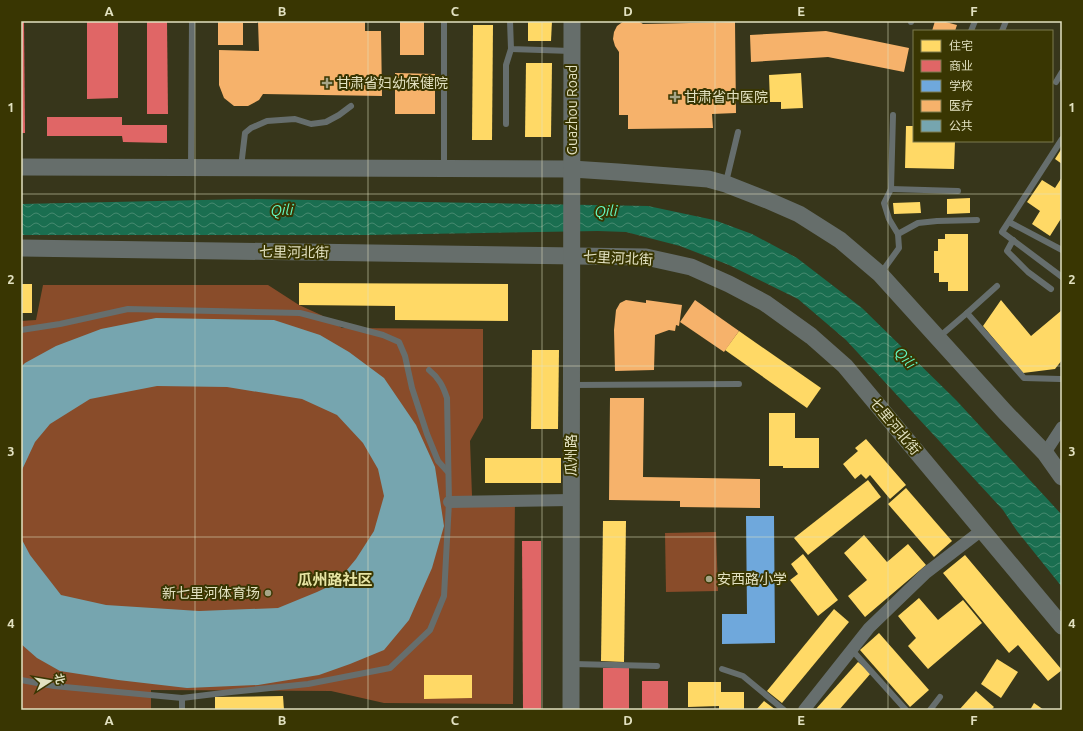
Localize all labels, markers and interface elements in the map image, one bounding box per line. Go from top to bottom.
text: A [104,4,114,18]
text: B [278,4,287,18]
text: C [451,4,460,18]
text: D [623,4,633,18]
text: E [797,4,805,18]
text: F [970,4,978,18]
legend [913,30,1053,142]
text: 住宅 [949,39,973,52]
text: 商业 [949,59,973,72]
street label: Guazhou Road [564,65,580,155]
place label: 甘肃省妇幼保健院 [336,75,448,91]
marker: 甘肃省妇幼保健院 [321,77,333,89]
text: 学校 [949,79,973,92]
place label: 甘肃省中医院 [684,89,768,105]
marker: 甘肃省中医院 [669,91,681,103]
text: 医疗 [949,99,973,112]
text: 1 [7,100,15,114]
text: 1 [1068,100,1076,114]
text: 公共 [949,119,973,132]
water label: Qili [270,201,295,219]
water label: Qili [594,202,619,220]
street label: 七里河北街 [259,243,329,261]
street label: 七里河北街 [583,248,653,268]
text: 2 [7,272,15,286]
text: 2 [1068,272,1076,286]
water label: Qili [891,343,920,374]
street label: 七里河北街 [866,394,924,458]
street label: 瓜州路 [563,434,579,476]
text: 3 [7,444,15,458]
text: 3 [1068,444,1076,458]
district label: 瓜州路社区 [297,571,373,588]
place label: 安西路小学 [717,571,787,587]
marker: 安西路小学 [704,574,714,584]
place label: 新七里河体育场 [162,585,260,601]
marker: 新七里河体育场 [263,588,273,598]
text: 4 [7,616,15,630]
text: 4 [1068,616,1076,630]
north arrow [30,661,70,701]
text: 北 [53,672,67,686]
text: A [104,713,114,727]
text: B [278,713,287,727]
text: C [451,713,460,727]
text: D [623,713,633,727]
text: E [797,713,805,727]
text: F [970,713,978,727]

